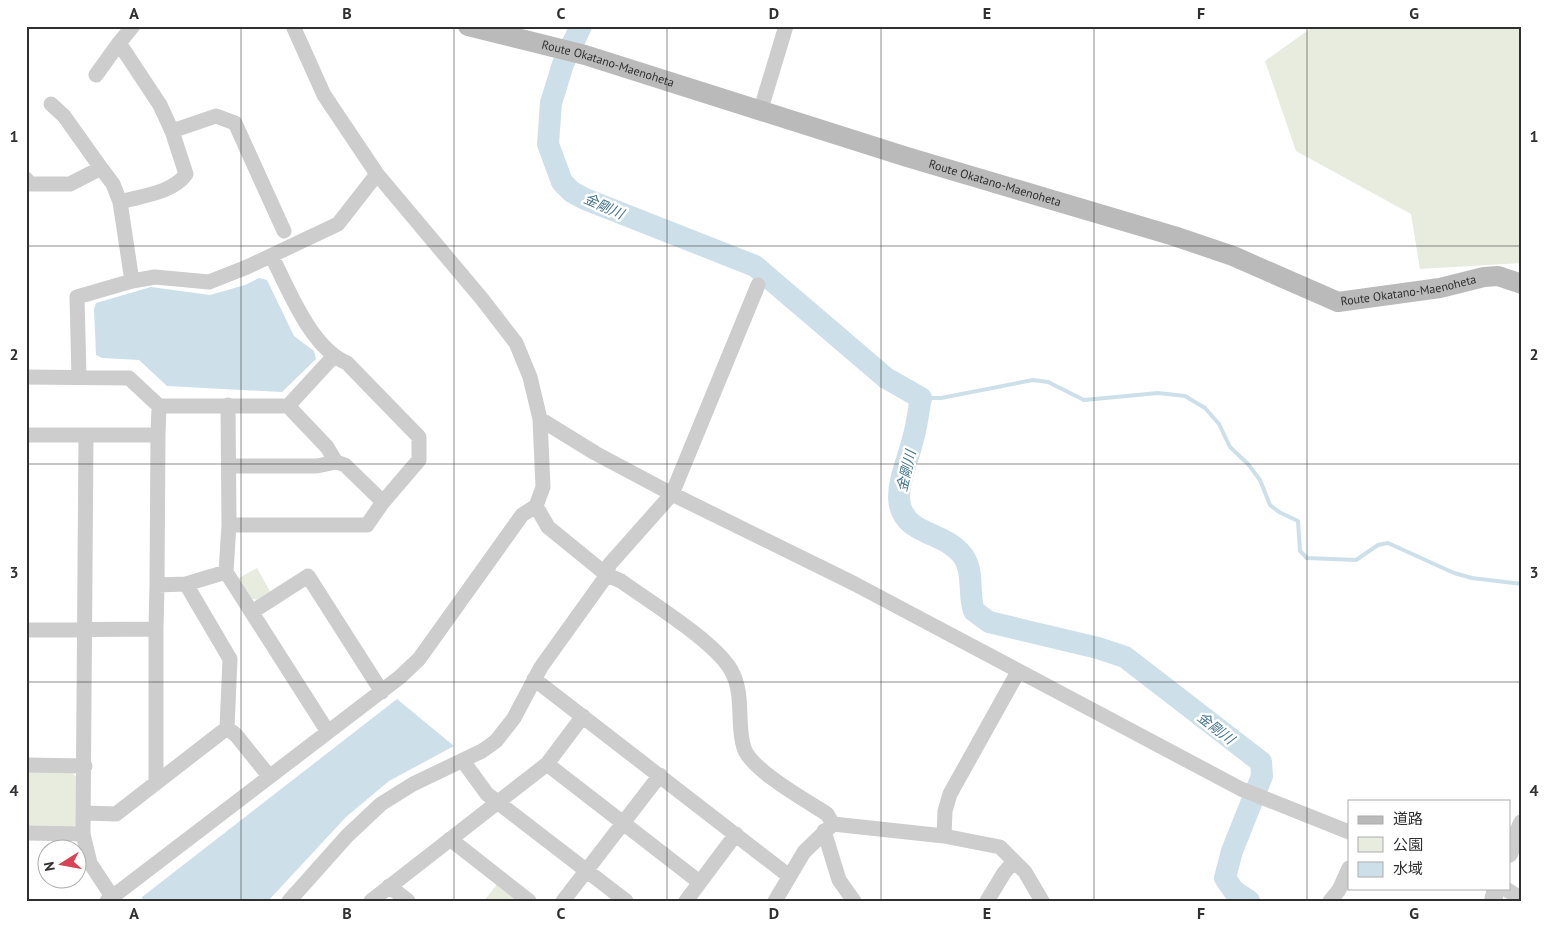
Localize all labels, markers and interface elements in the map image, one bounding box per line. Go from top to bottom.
text: A [129,3,139,23]
text: B [342,3,352,23]
text: C [557,3,566,23]
text: D [769,3,779,23]
text: E [983,3,991,23]
text: F [1197,3,1205,23]
text: G [1409,3,1419,23]
street label: Route Okatano-Maenoheta [540,37,676,90]
text: 1 [9,126,19,146]
text: 1 [1529,126,1539,146]
street label: Route Okatano-Maenoheta [927,156,1063,209]
water label: 金剛川 [581,189,629,224]
street label: Route Okatano-Maenoheta [1340,271,1478,309]
text: 2 [9,344,19,364]
text: 2 [1529,344,1539,364]
water label: 金剛川 [893,447,920,493]
text: 3 [9,562,19,582]
text: 3 [1529,562,1539,582]
water label: 金剛川 [1194,708,1240,749]
text: 4 [9,780,19,800]
text: 4 [1529,780,1539,800]
legend [1348,800,1510,890]
text: 道路 [1393,809,1423,828]
text: 公園 [1393,835,1423,854]
north arrow [38,840,88,890]
text: 水域 [1393,859,1423,878]
text: N [40,860,59,873]
text: A [129,903,139,923]
text: B [342,903,352,923]
text: C [557,903,566,923]
text: D [769,903,779,923]
text: E [983,903,991,923]
text: F [1197,903,1205,923]
text: G [1409,903,1419,923]

